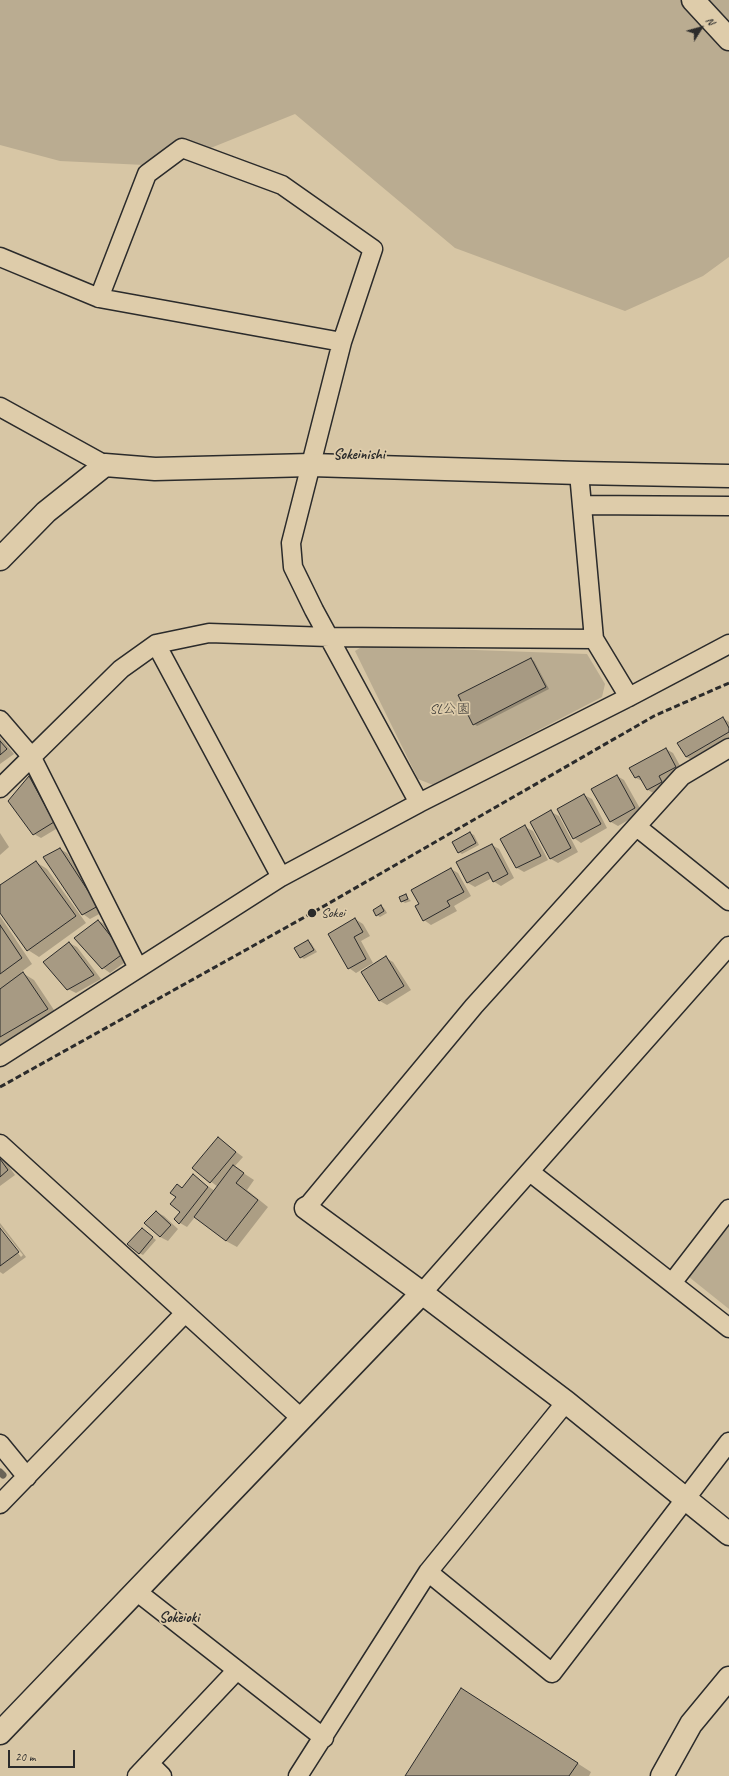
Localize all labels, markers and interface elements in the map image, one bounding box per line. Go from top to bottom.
north arrow [681,8,721,48]
text: N [703,14,718,28]
district label: Sokeinishi [333,446,385,464]
park label: SL公園 [430,701,470,717]
place label: Sokei [321,905,345,921]
marker: Sokei [306,907,318,919]
district label: Sokeioki [159,1609,199,1627]
scale bar [10,1742,77,1768]
text: 20 m [15,1749,35,1765]

